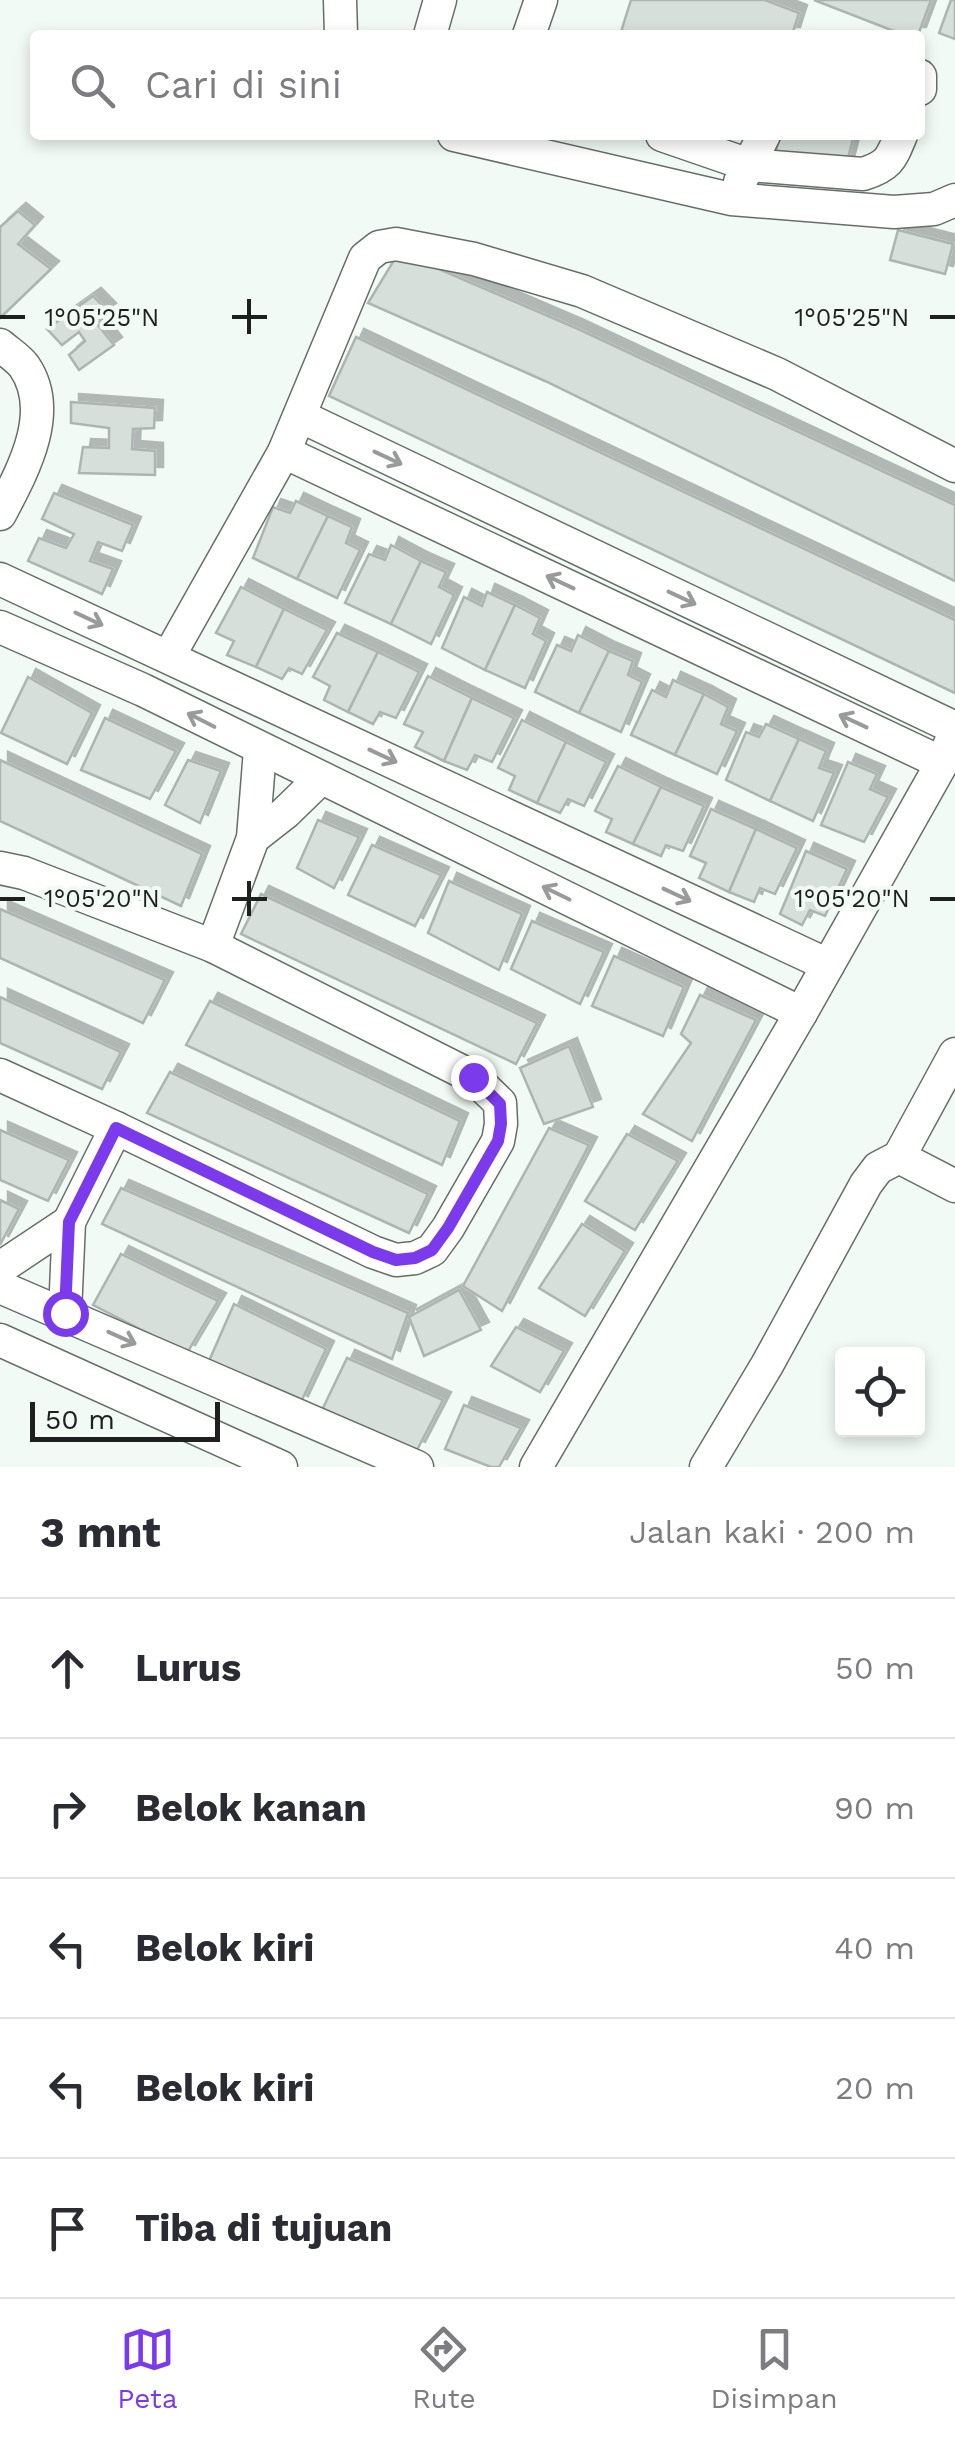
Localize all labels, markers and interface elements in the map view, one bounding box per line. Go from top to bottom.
search box [30,30,925,140]
icon: search [65,58,120,113]
text: Cari di sini [145,63,342,107]
text: 1°05'25"N [45,303,159,332]
text: 1°05'25"N [795,303,909,332]
one-way arrow [373,449,403,468]
one-way arrow [545,572,575,591]
one-way arrow [666,589,696,608]
one-way arrow [73,611,104,629]
one-way arrow [186,710,216,729]
one-way arrow [839,711,869,730]
one-way arrow [367,748,397,767]
one-way arrow [542,883,571,902]
text: 1°05'20"N [44,884,160,913]
text: 1°05'20"N [794,884,910,913]
one-way arrow [662,886,692,905]
route end [451,1055,497,1101]
route start [43,1291,89,1337]
one-way arrow [106,1330,137,1348]
map controls [835,1347,925,1437]
button: locate [835,1347,925,1437]
scale bar [30,1397,220,1442]
text: 50 m [45,1403,115,1436]
text: 3 mnt [40,1508,161,1557]
text: Jalan kaki · 200 m [629,1513,915,1551]
icon: ahead [40,1641,95,1696]
text: Lurus [135,1646,241,1690]
text: 50 m [835,1649,915,1687]
icon: right [40,1781,95,1836]
text: Belok kanan [135,1786,367,1830]
text: 90 m [834,1789,915,1827]
icon: left [40,1921,95,1976]
text: Belok kiri [135,1926,314,1970]
text: 40 m [834,1929,915,1967]
icon: left [40,2061,95,2116]
text: Belok kiri [135,2066,314,2110]
text: 20 m [835,2069,915,2107]
icon: arrive [40,2201,95,2256]
text: Tiba di tujuan [135,2206,392,2250]
tab: Peta [117,2322,178,2415]
tab: Rute [412,2322,476,2415]
tab: Disimpan [710,2322,838,2415]

